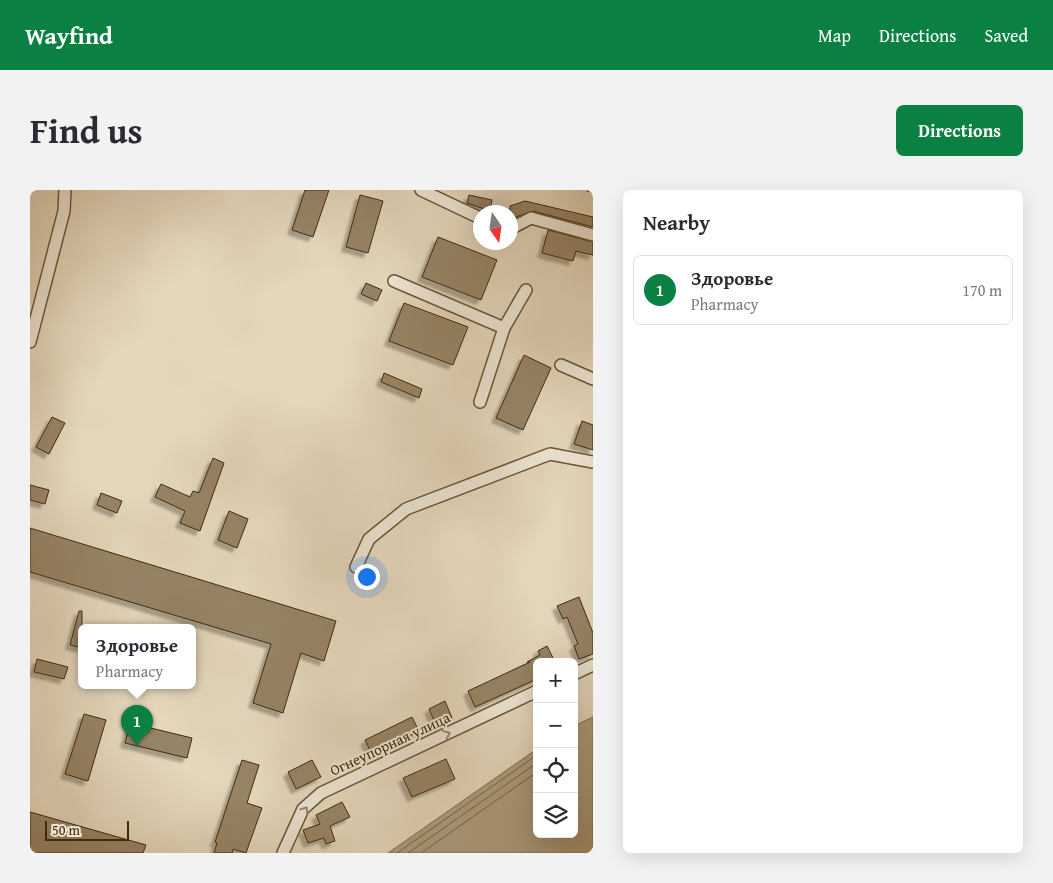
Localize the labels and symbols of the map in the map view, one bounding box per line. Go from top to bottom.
north arrow [473,205,518,250]
your location [354,564,380,590]
pin: 1 [121,705,153,746]
street label: Огнеупорная улица [326,706,454,781]
one-way arrow [441,730,450,740]
one-way arrow [299,806,308,816]
scale bar [45,818,129,841]

